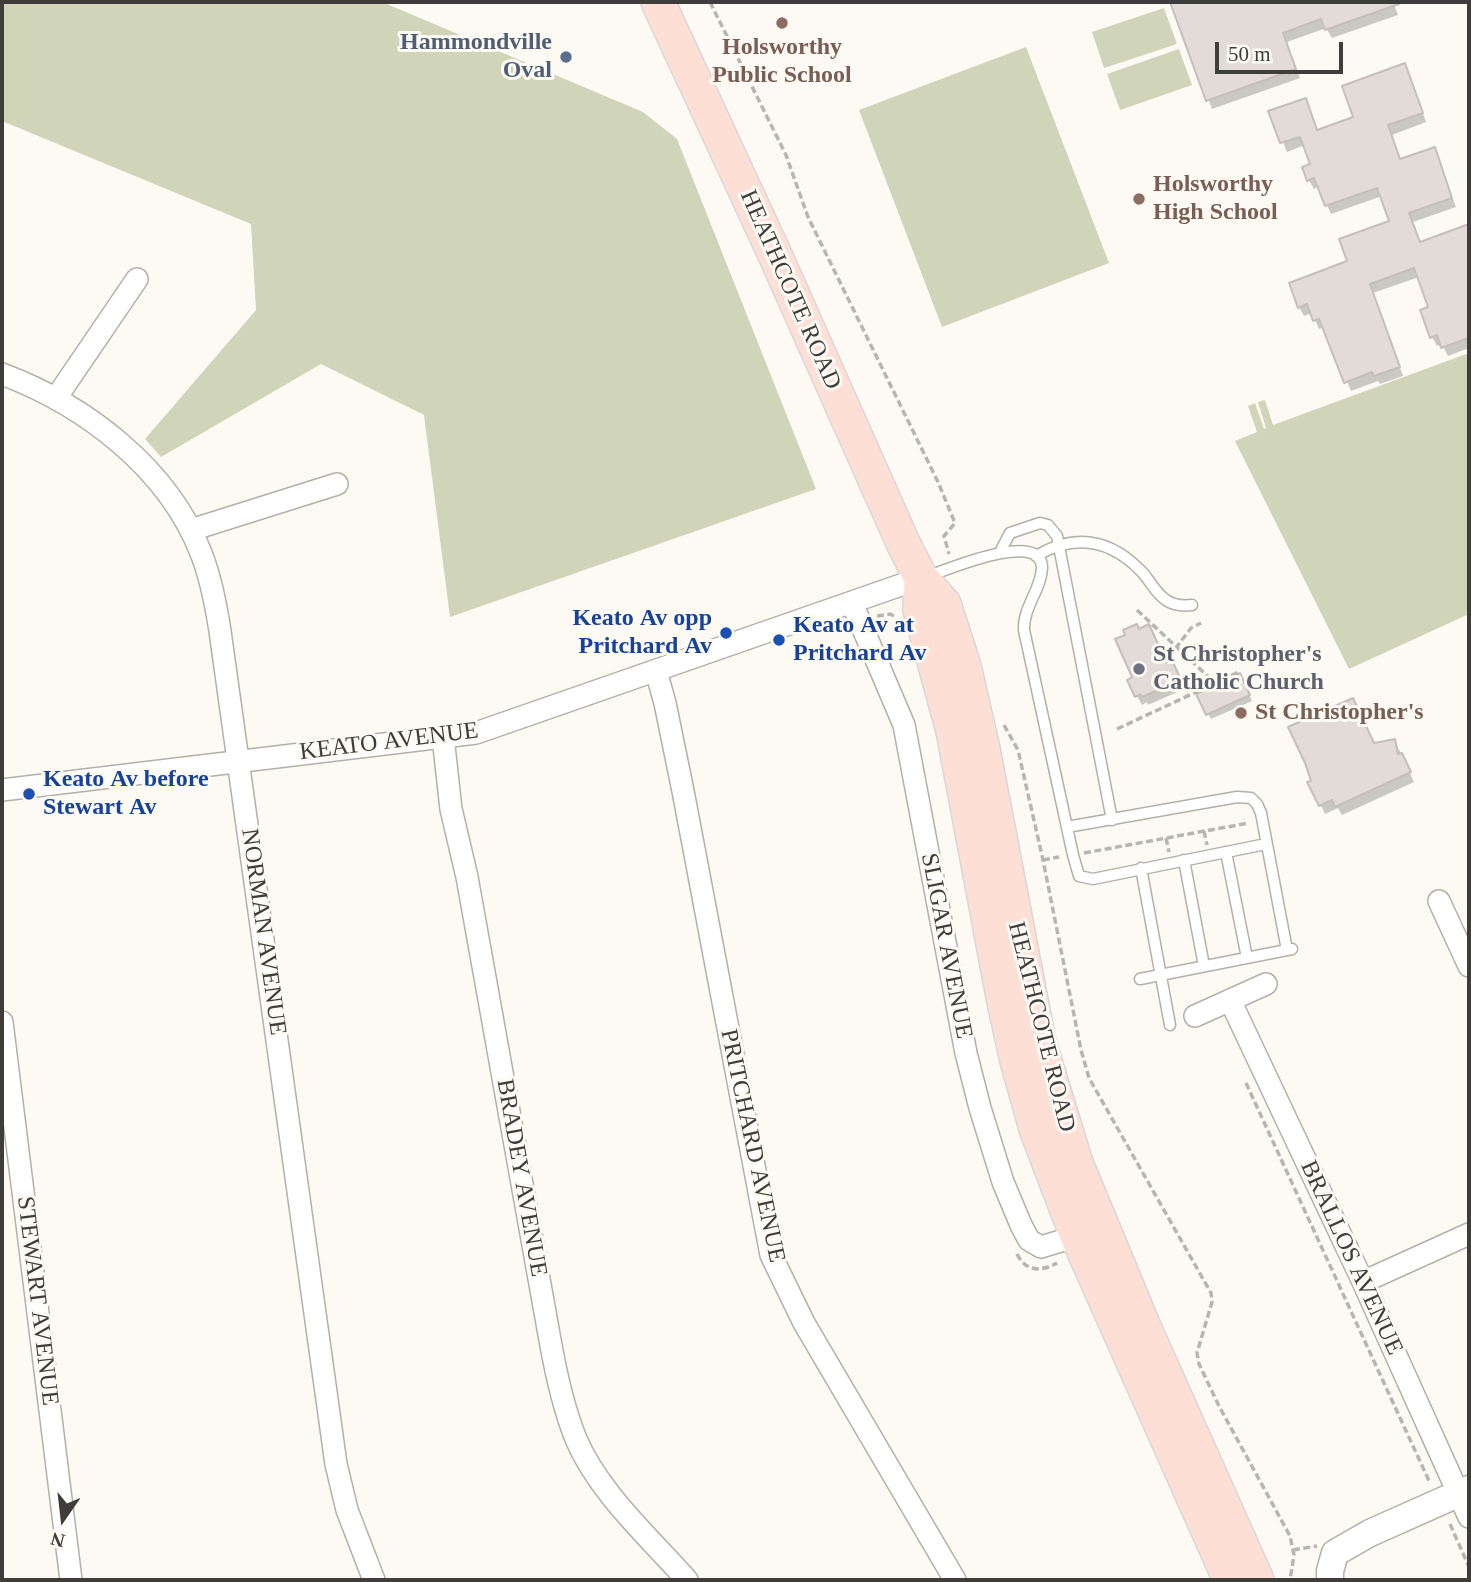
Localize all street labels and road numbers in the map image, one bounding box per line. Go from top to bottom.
street label: HEATHCOTE ROAD [733,186,847,394]
street label: KEATO AVENUE [298,717,480,767]
street label: NORMAN AVENUE [234,827,292,1037]
street label: SLIGAR AVENUE [914,851,978,1041]
street label: HEATHCOTE ROAD [1001,919,1081,1135]
street label: PRITCHARD AVENUE [713,1027,791,1265]
street label: BRADEY AVENUE [489,1077,553,1279]
street label: BRALLOS AVENUE [1293,1156,1409,1360]
street label: STEWART AVENUE [10,1195,64,1407]

